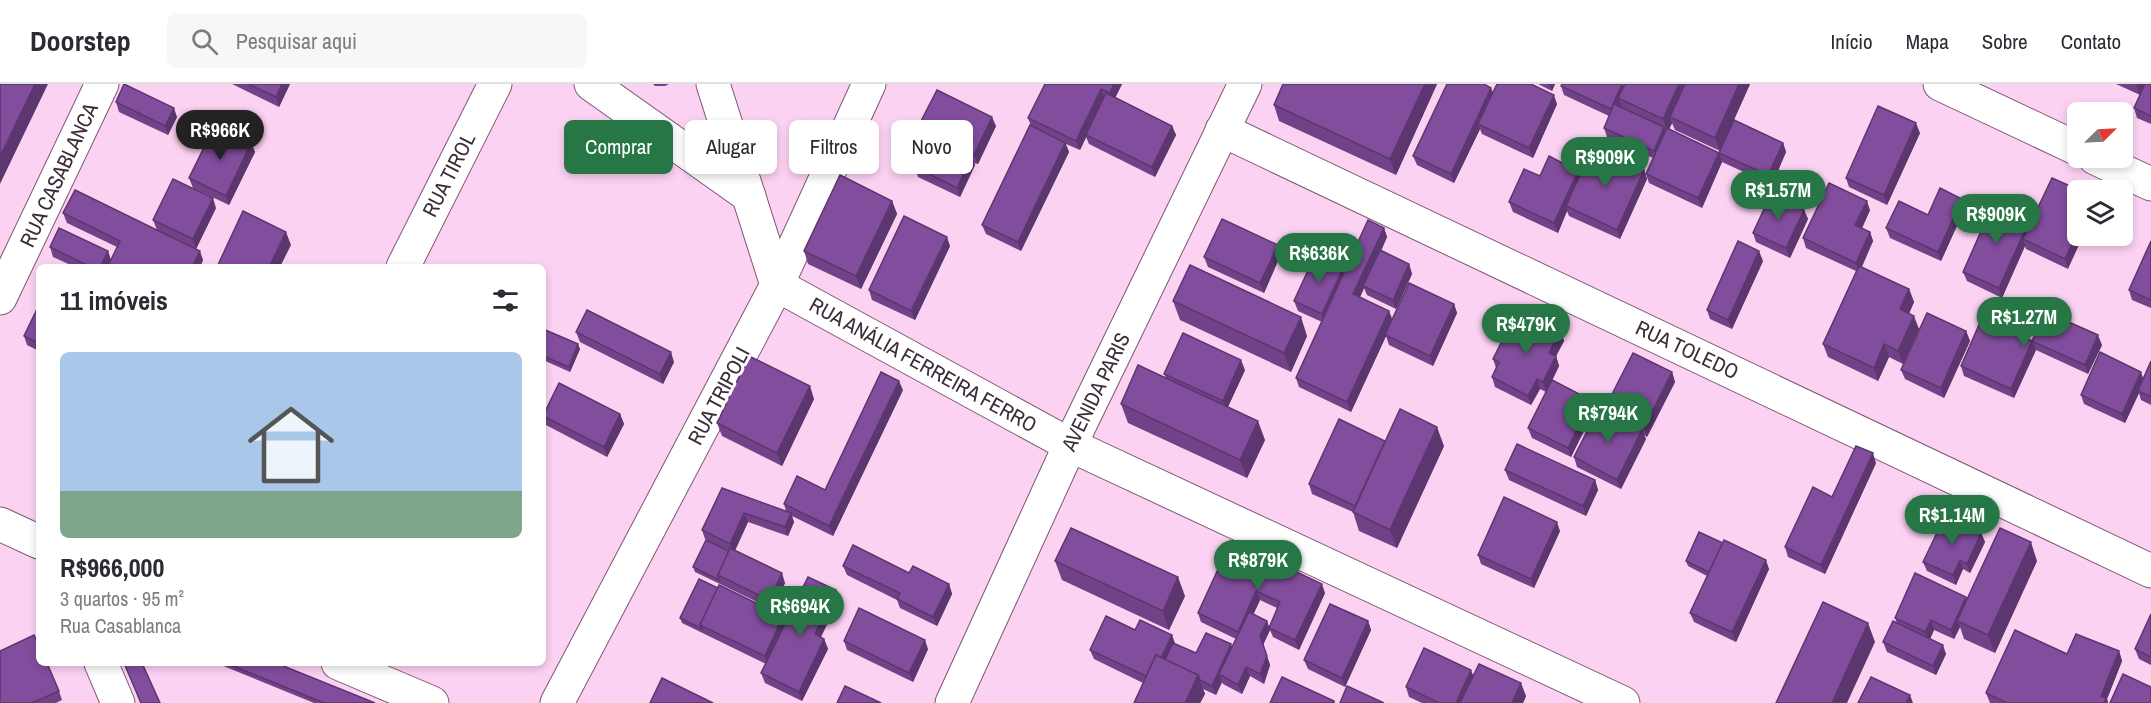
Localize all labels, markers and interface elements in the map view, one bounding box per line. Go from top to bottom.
search box [167,14,587,68]
text: Doorstep [30,22,131,60]
icon: search [188,25,221,58]
text: Pesquisar aqui [236,26,357,56]
text: Início [1831,27,1873,56]
text: Mapa [1906,27,1949,56]
text: Sobre [1982,27,2028,56]
text: Contato [2061,27,2121,56]
street label: RUA CASABLANCA [12,98,105,252]
north arrow [2067,102,2133,168]
map controls [2067,102,2133,246]
pin: R$966K [171,110,269,161]
text: R$966K [190,116,250,143]
chip: Comprar [564,120,673,174]
chip: Alugar [685,120,777,174]
chip: Filtros [789,120,879,174]
chip: Novo [891,120,973,174]
street label: RUA TIROL [415,127,482,222]
pin: R$909K [1556,137,1654,188]
text: R$909K [1575,143,1635,170]
pin: R$1.57M [1723,170,1833,221]
text: R$1.57M [1745,176,1811,203]
button: layers [2067,180,2133,246]
pin: R$909K [1947,194,2045,245]
text: R$909K [1966,200,2026,227]
pin: R$636K [1270,233,1368,284]
text: R$636K [1289,239,1349,266]
text: 11 imóveis [60,283,168,318]
icon: filters [489,284,522,317]
street label: RUA ANÁLIA FERREIRA FERRO [804,290,1042,439]
pin: R$1.27M [1969,297,2079,348]
text: R$1.27M [1991,303,2057,330]
pin: R$479K [1477,304,1575,355]
text: R$479K [1496,310,1556,337]
street label: RUA TOLEDO [1631,313,1743,386]
street label: AVENIDA PARIS [1054,328,1137,457]
street label: RUA TRIPOLI [681,342,756,450]
icon: home [237,391,345,499]
pin: R$794K [1559,393,1657,444]
text: R$794K [1578,399,1638,426]
pin: R$1.14M [1897,495,2007,546]
text: R$1.14M [1919,501,1985,528]
pin: R$879K [1209,540,1307,591]
text: R$879K [1228,546,1288,573]
text: R$966,000 [60,550,164,585]
text: 3 quartos · 95 m² [60,585,184,612]
pin: R$694K [751,586,849,637]
text: R$694K [770,592,830,619]
text: Rua Casablanca [60,612,181,639]

